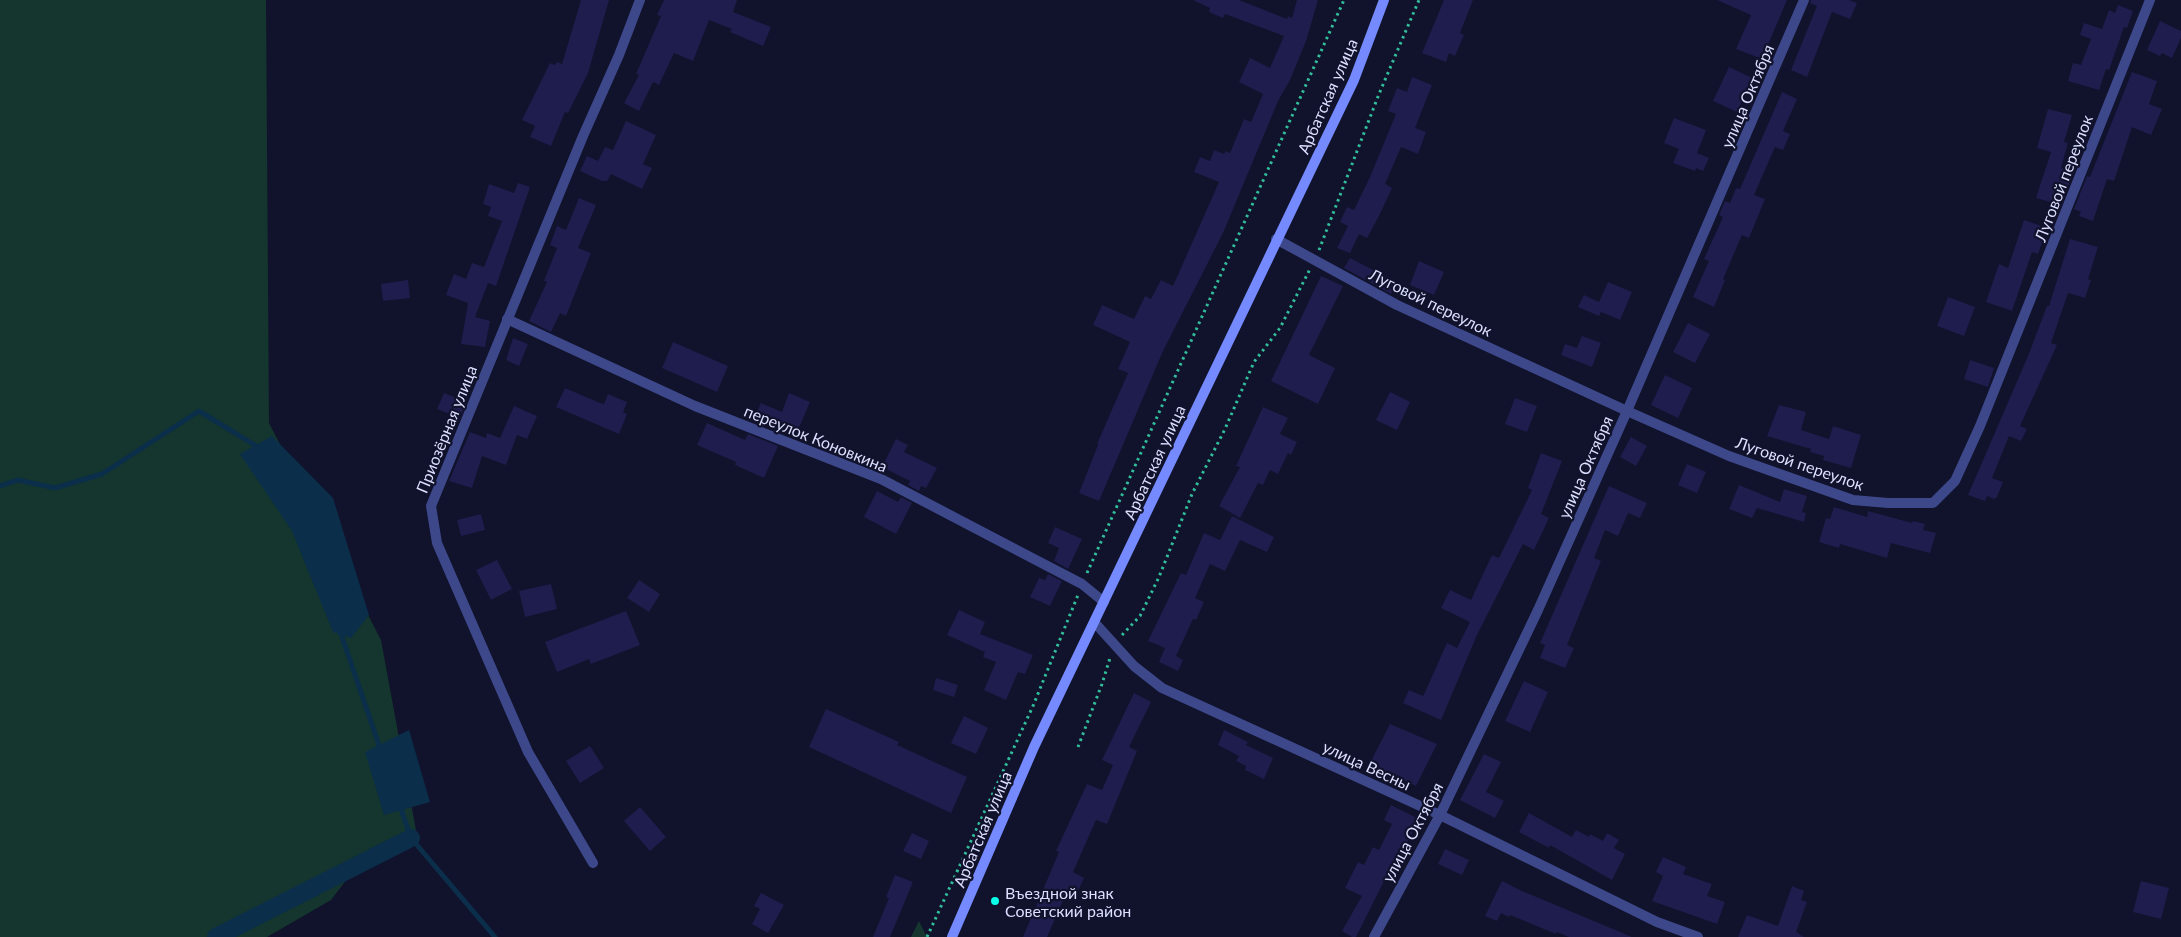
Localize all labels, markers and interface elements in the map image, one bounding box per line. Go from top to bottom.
street label: Арбатская улица [1293,35,1361,157]
street label: улица Октября [1717,41,1777,151]
street label: Луговой переулок [2030,111,2096,245]
street label: Луговой переулок [1366,264,1496,340]
street label: Приозёрная улица [412,362,480,496]
street label: переулок Коновкина [742,401,890,475]
street label: Арбатская улица [1119,402,1189,522]
street label: улица Октября [1554,413,1616,521]
street label: Луговой переулок [1733,432,1867,494]
street label: улица Весны [1320,736,1414,794]
street label: Арбатская улица [949,768,1015,890]
street label: улица Октября [1378,779,1446,885]
place label: Въездной знак Советский район [1005,883,1131,920]
marker: Въездной знак Советский район [989,895,1001,907]

